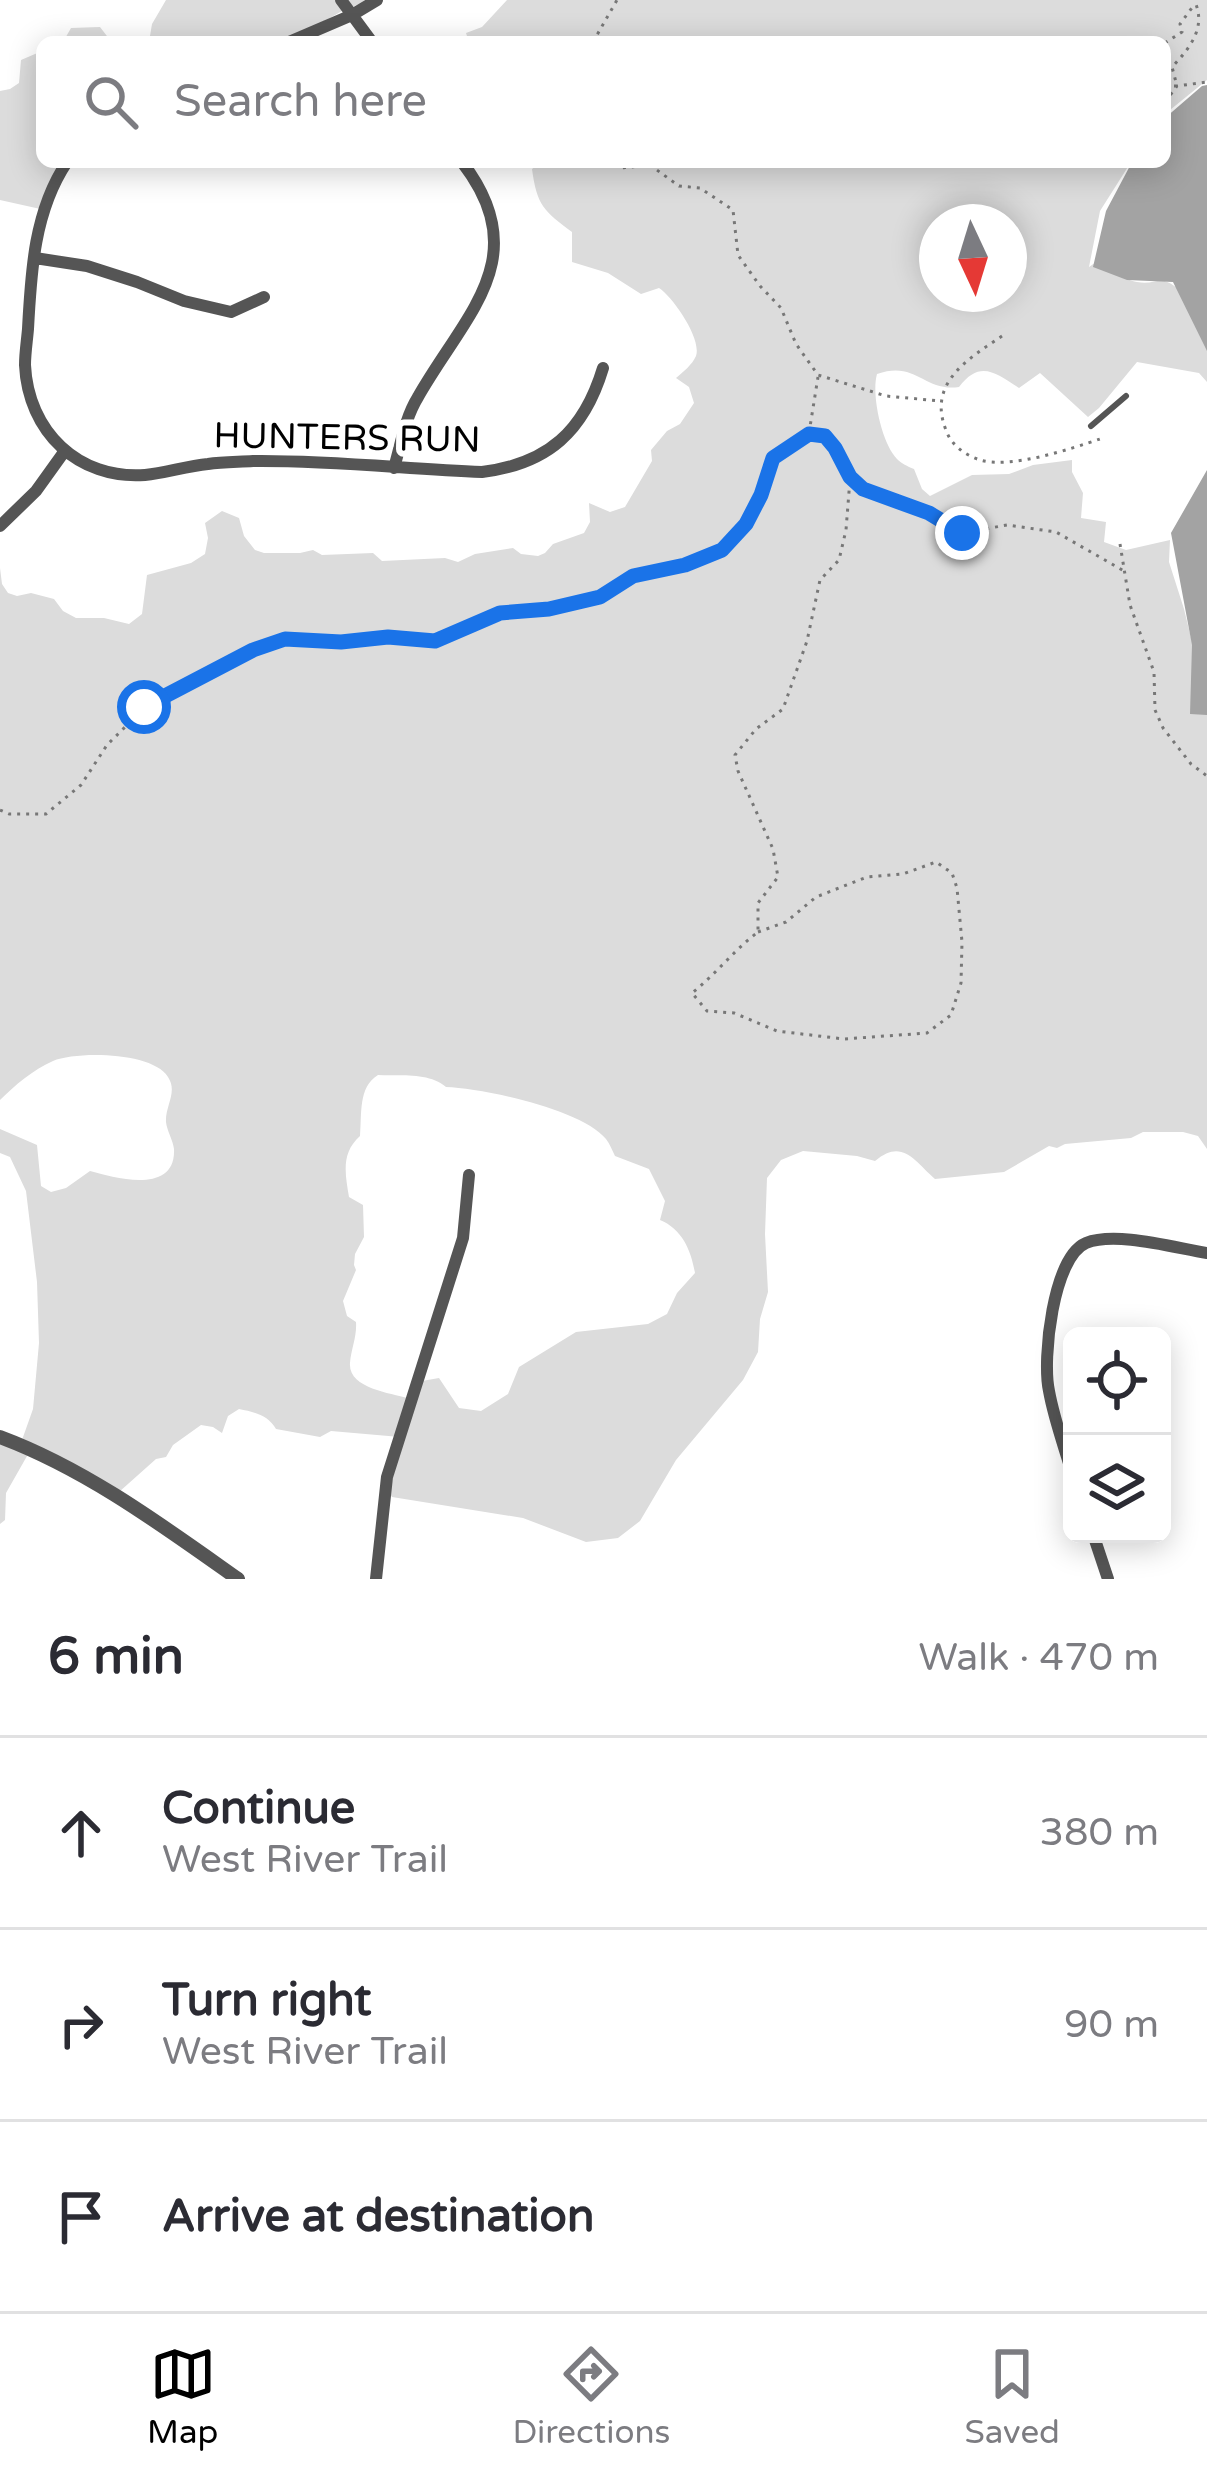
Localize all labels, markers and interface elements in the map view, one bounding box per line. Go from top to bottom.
search box [36,36,1171,168]
icon: search [78,69,144,135]
text: Search here [174,75,427,129]
north arrow [919,204,1027,312]
street label: HUNTERS RUN [213,414,481,462]
route end [935,506,989,560]
route start [117,680,171,734]
map controls [1063,1327,1171,1543]
button: locate [1063,1327,1171,1435]
button: layers [1063,1435,1171,1543]
text: 6 min [48,1626,184,1688]
text: Walk · 470 m [918,1634,1159,1681]
text: Continue [162,1782,355,1836]
icon: ahead [48,1800,114,1866]
text: 380 m [1040,1809,1159,1856]
text: West River Trail [162,1836,448,1883]
text: Turn right [162,1974,371,2028]
icon: right [48,1992,114,2058]
text: 90 m [1064,2001,1159,2048]
text: West River Trail [162,2028,448,2075]
icon: arrive [48,2184,114,2250]
text: Arrive at destination [162,2190,594,2244]
tab: Map [147,2341,218,2452]
tab: Directions [512,2341,670,2452]
tab: Saved [965,2341,1060,2452]

